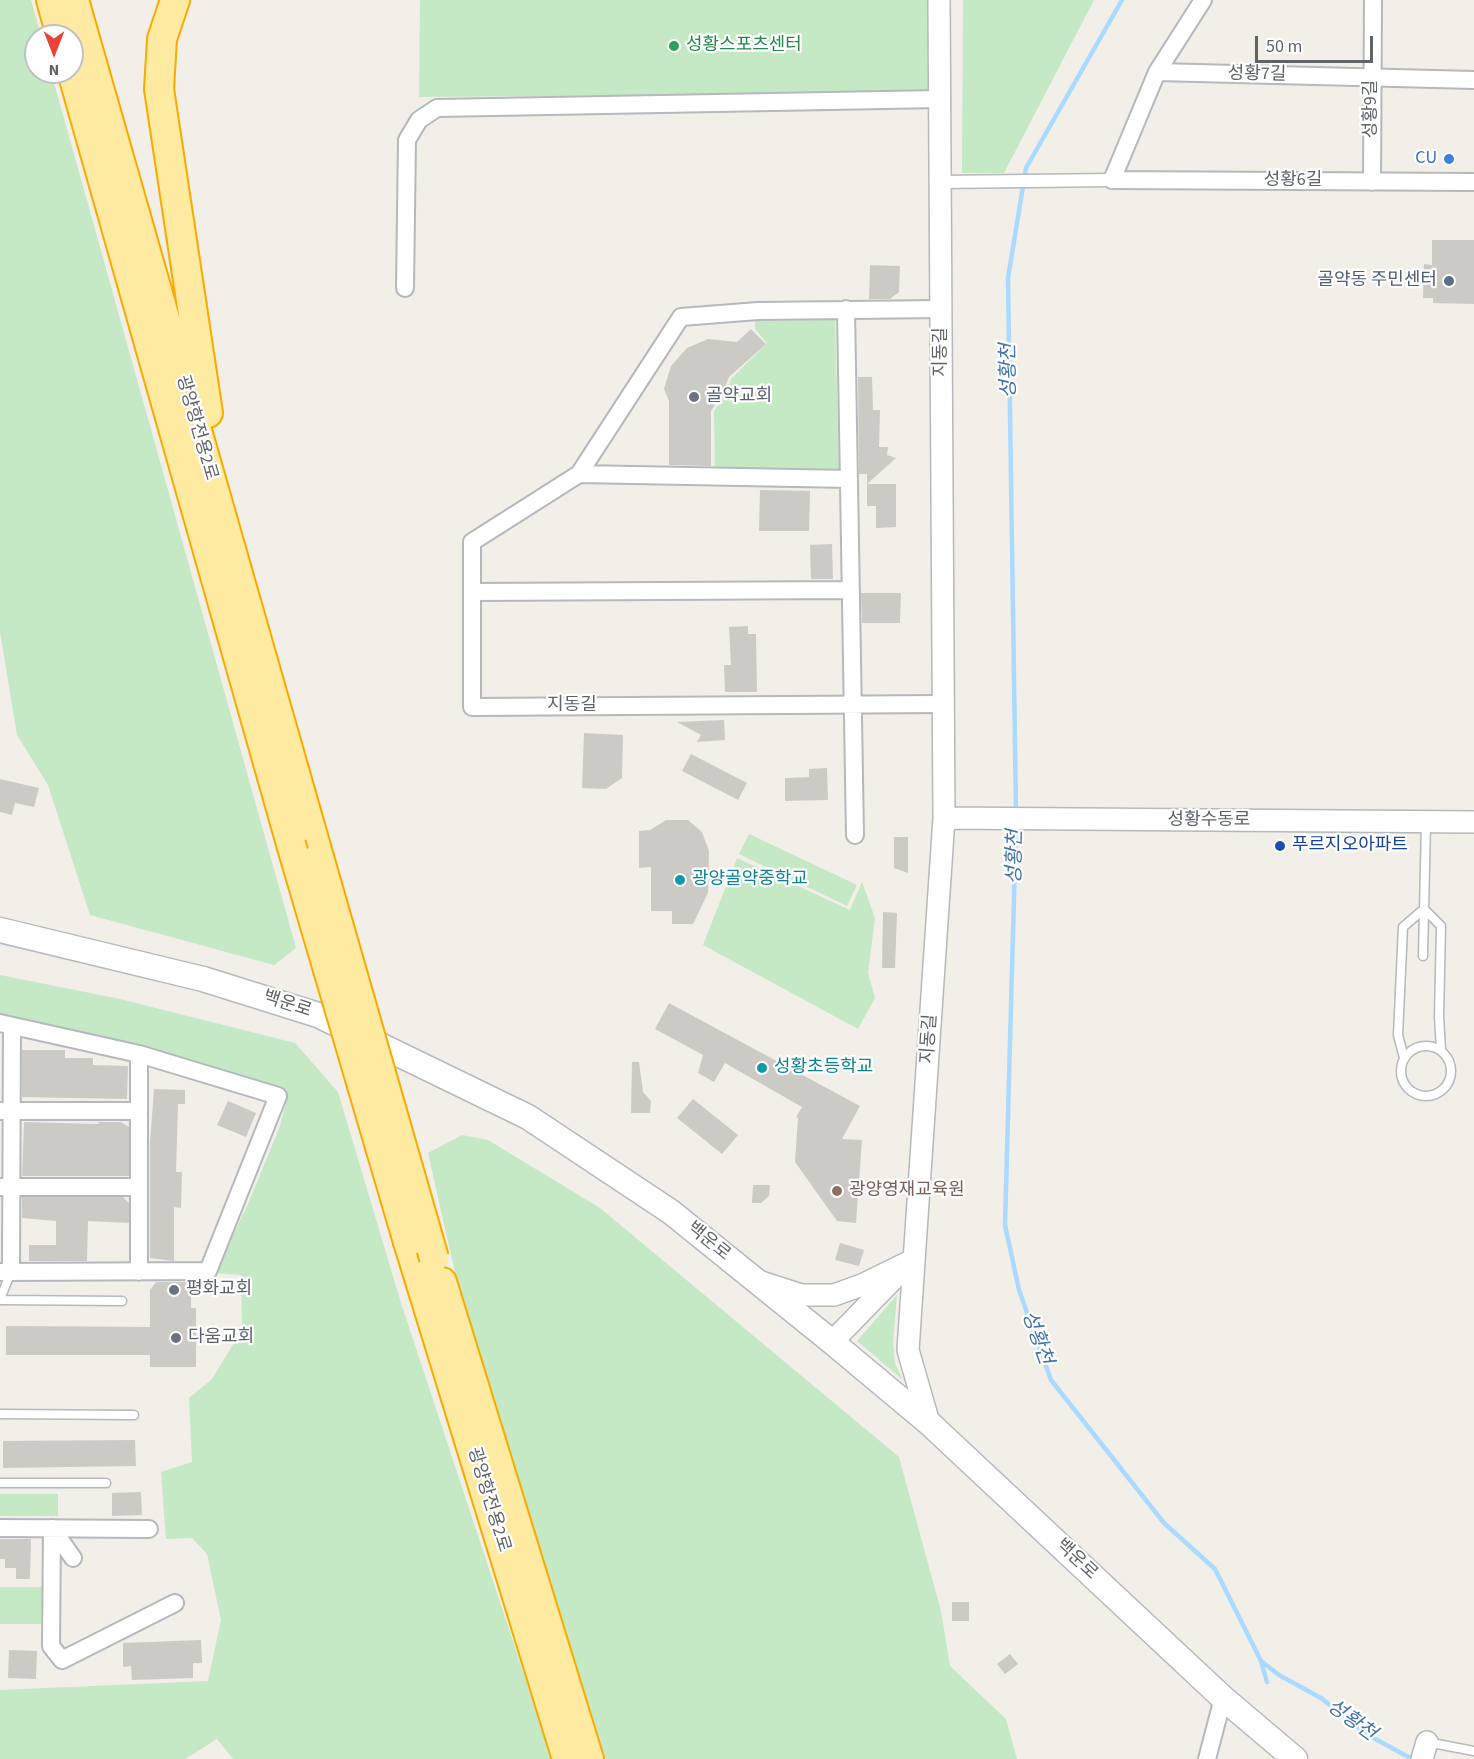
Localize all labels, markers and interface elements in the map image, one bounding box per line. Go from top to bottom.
north arrow [24,24,84,84]
scale bar [1258,24,1376,62]
text: 50 m [1266,34,1302,59]
place label: 성황스포츠센터 [686,35,802,57]
marker: 성황스포츠센터 [667,39,681,53]
text: N [49,59,59,81]
street label: 성황7길 [1228,64,1286,86]
street label: 성황9길 [1361,80,1383,138]
place label: CU [1415,148,1437,170]
marker: CU [1442,152,1456,166]
street label: 성황6길 [1264,170,1322,192]
place label: 골약동 주민센터 [1317,270,1437,292]
marker: 골약동 주민센터 [1442,274,1456,288]
street label: 지동길 [931,327,953,377]
water label: 성황천 [998,343,1022,399]
street label: 광양항전용2로 [171,373,221,483]
place label: 골약교회 [706,386,772,408]
marker: 골약교회 [687,390,701,404]
street label: 지동길 [547,695,597,717]
street label: 성황수동로 [1168,810,1250,832]
water label: 성황천 [1004,829,1028,885]
place label: 푸르지오아파트 [1292,835,1408,857]
marker: 푸르지오아파트 [1273,839,1287,853]
place label: 광양골약중학교 [692,869,808,891]
marker: 광양골약중학교 [673,873,687,887]
street label: 백운로 [260,987,314,1023]
street label: 지동길 [917,1013,943,1065]
place label: 성황초등학교 [774,1057,873,1079]
marker: 성황초등학교 [755,1061,769,1075]
place label: 광양영재교육원 [849,1180,965,1202]
marker: 광양영재교육원 [830,1184,844,1198]
street label: 백운로 [682,1218,734,1266]
place label: 평화교회 [186,1279,252,1301]
marker: 평화교회 [167,1283,181,1297]
water label: 성황천 [1015,1308,1057,1368]
place label: 다움교회 [188,1327,254,1349]
marker: 다움교회 [169,1331,183,1345]
street label: 광양항전용2로 [462,1445,514,1555]
street label: 백운로 [1050,1535,1102,1585]
water label: 성황천 [1322,1695,1380,1747]

